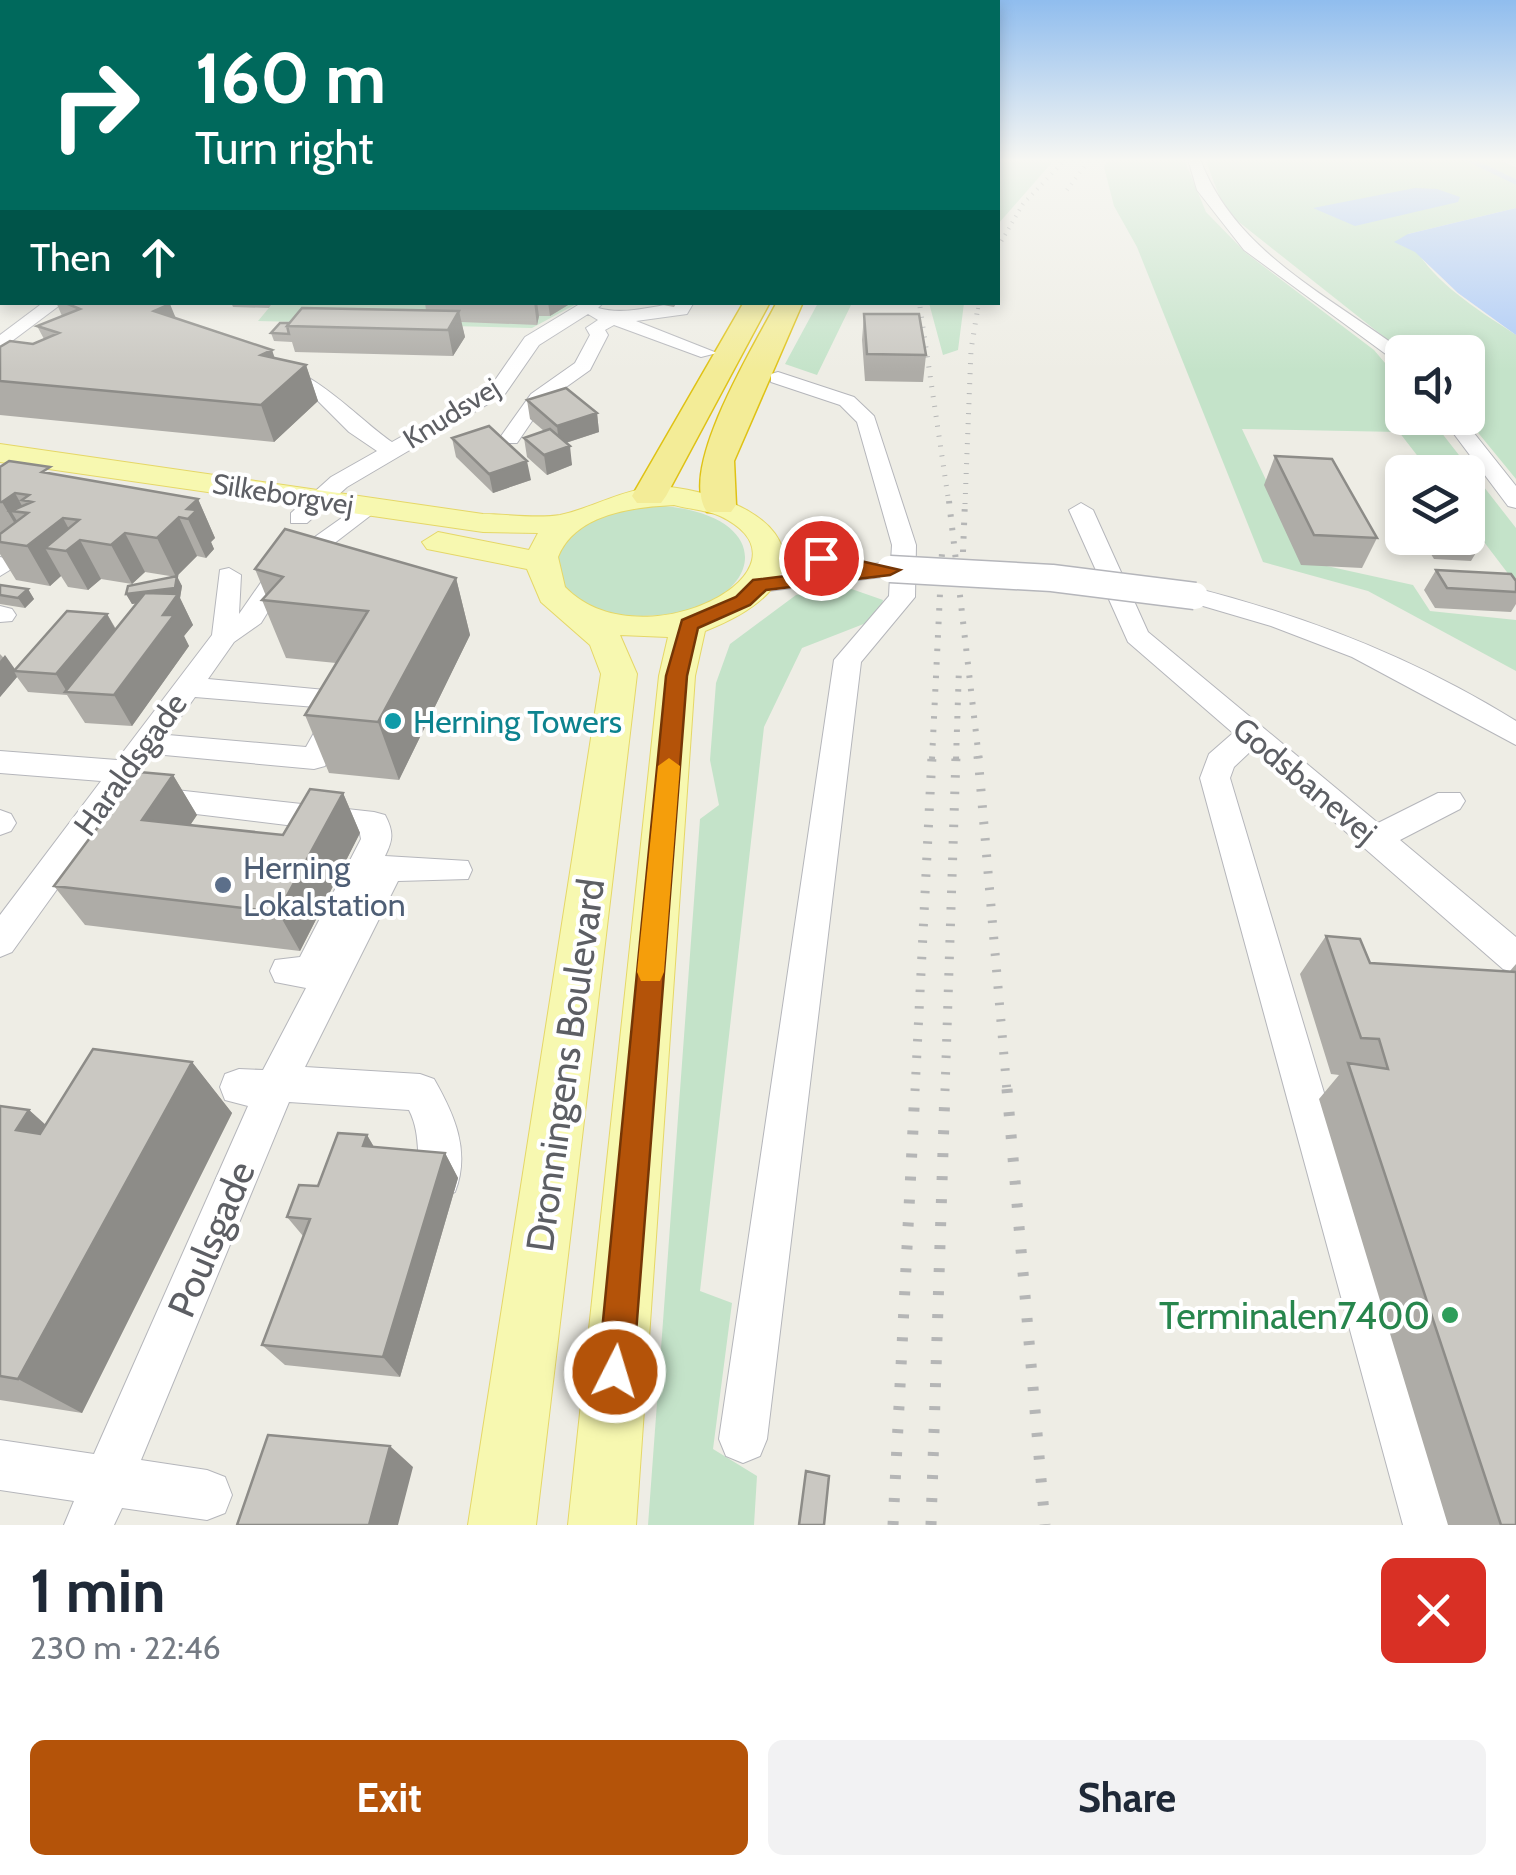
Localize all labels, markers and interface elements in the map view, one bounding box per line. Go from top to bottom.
text: 160 m [195,35,386,121]
icon: right [30,40,160,170]
text: Turn right [195,121,374,175]
icon: ahead [131,230,186,285]
text: Then [30,234,111,281]
map controls [1385,335,1485,555]
button: sound [1385,335,1485,435]
street label: Knudsvej [397,370,505,456]
button: layers [1385,455,1485,555]
street label: Silkeborgvej [210,466,356,522]
pin [779,516,864,601]
icon: arrive [794,531,849,586]
street label: Haraldsgade [65,685,195,843]
place label: Herning Towers [413,702,622,741]
street label: Godsbanevej [1225,709,1385,851]
marker: Herning Towers [382,710,404,732]
place label: Herning Lokalstation [243,848,406,924]
marker: Herning Lokalstation [212,874,234,896]
street label: Dronningens Boulevard [516,875,614,1255]
street label: Poulsgade [157,1154,265,1324]
place label: Terminalen7400 [1159,1292,1430,1339]
marker: Terminalen7400 [1439,1304,1461,1326]
position arrow [563,1320,667,1424]
text: 1 min [30,1554,165,1627]
button: close [1381,1558,1486,1663]
text: 230 m · 22:46 [30,1628,221,1667]
button: Exit [30,1740,748,1855]
button: Share [768,1740,1486,1855]

